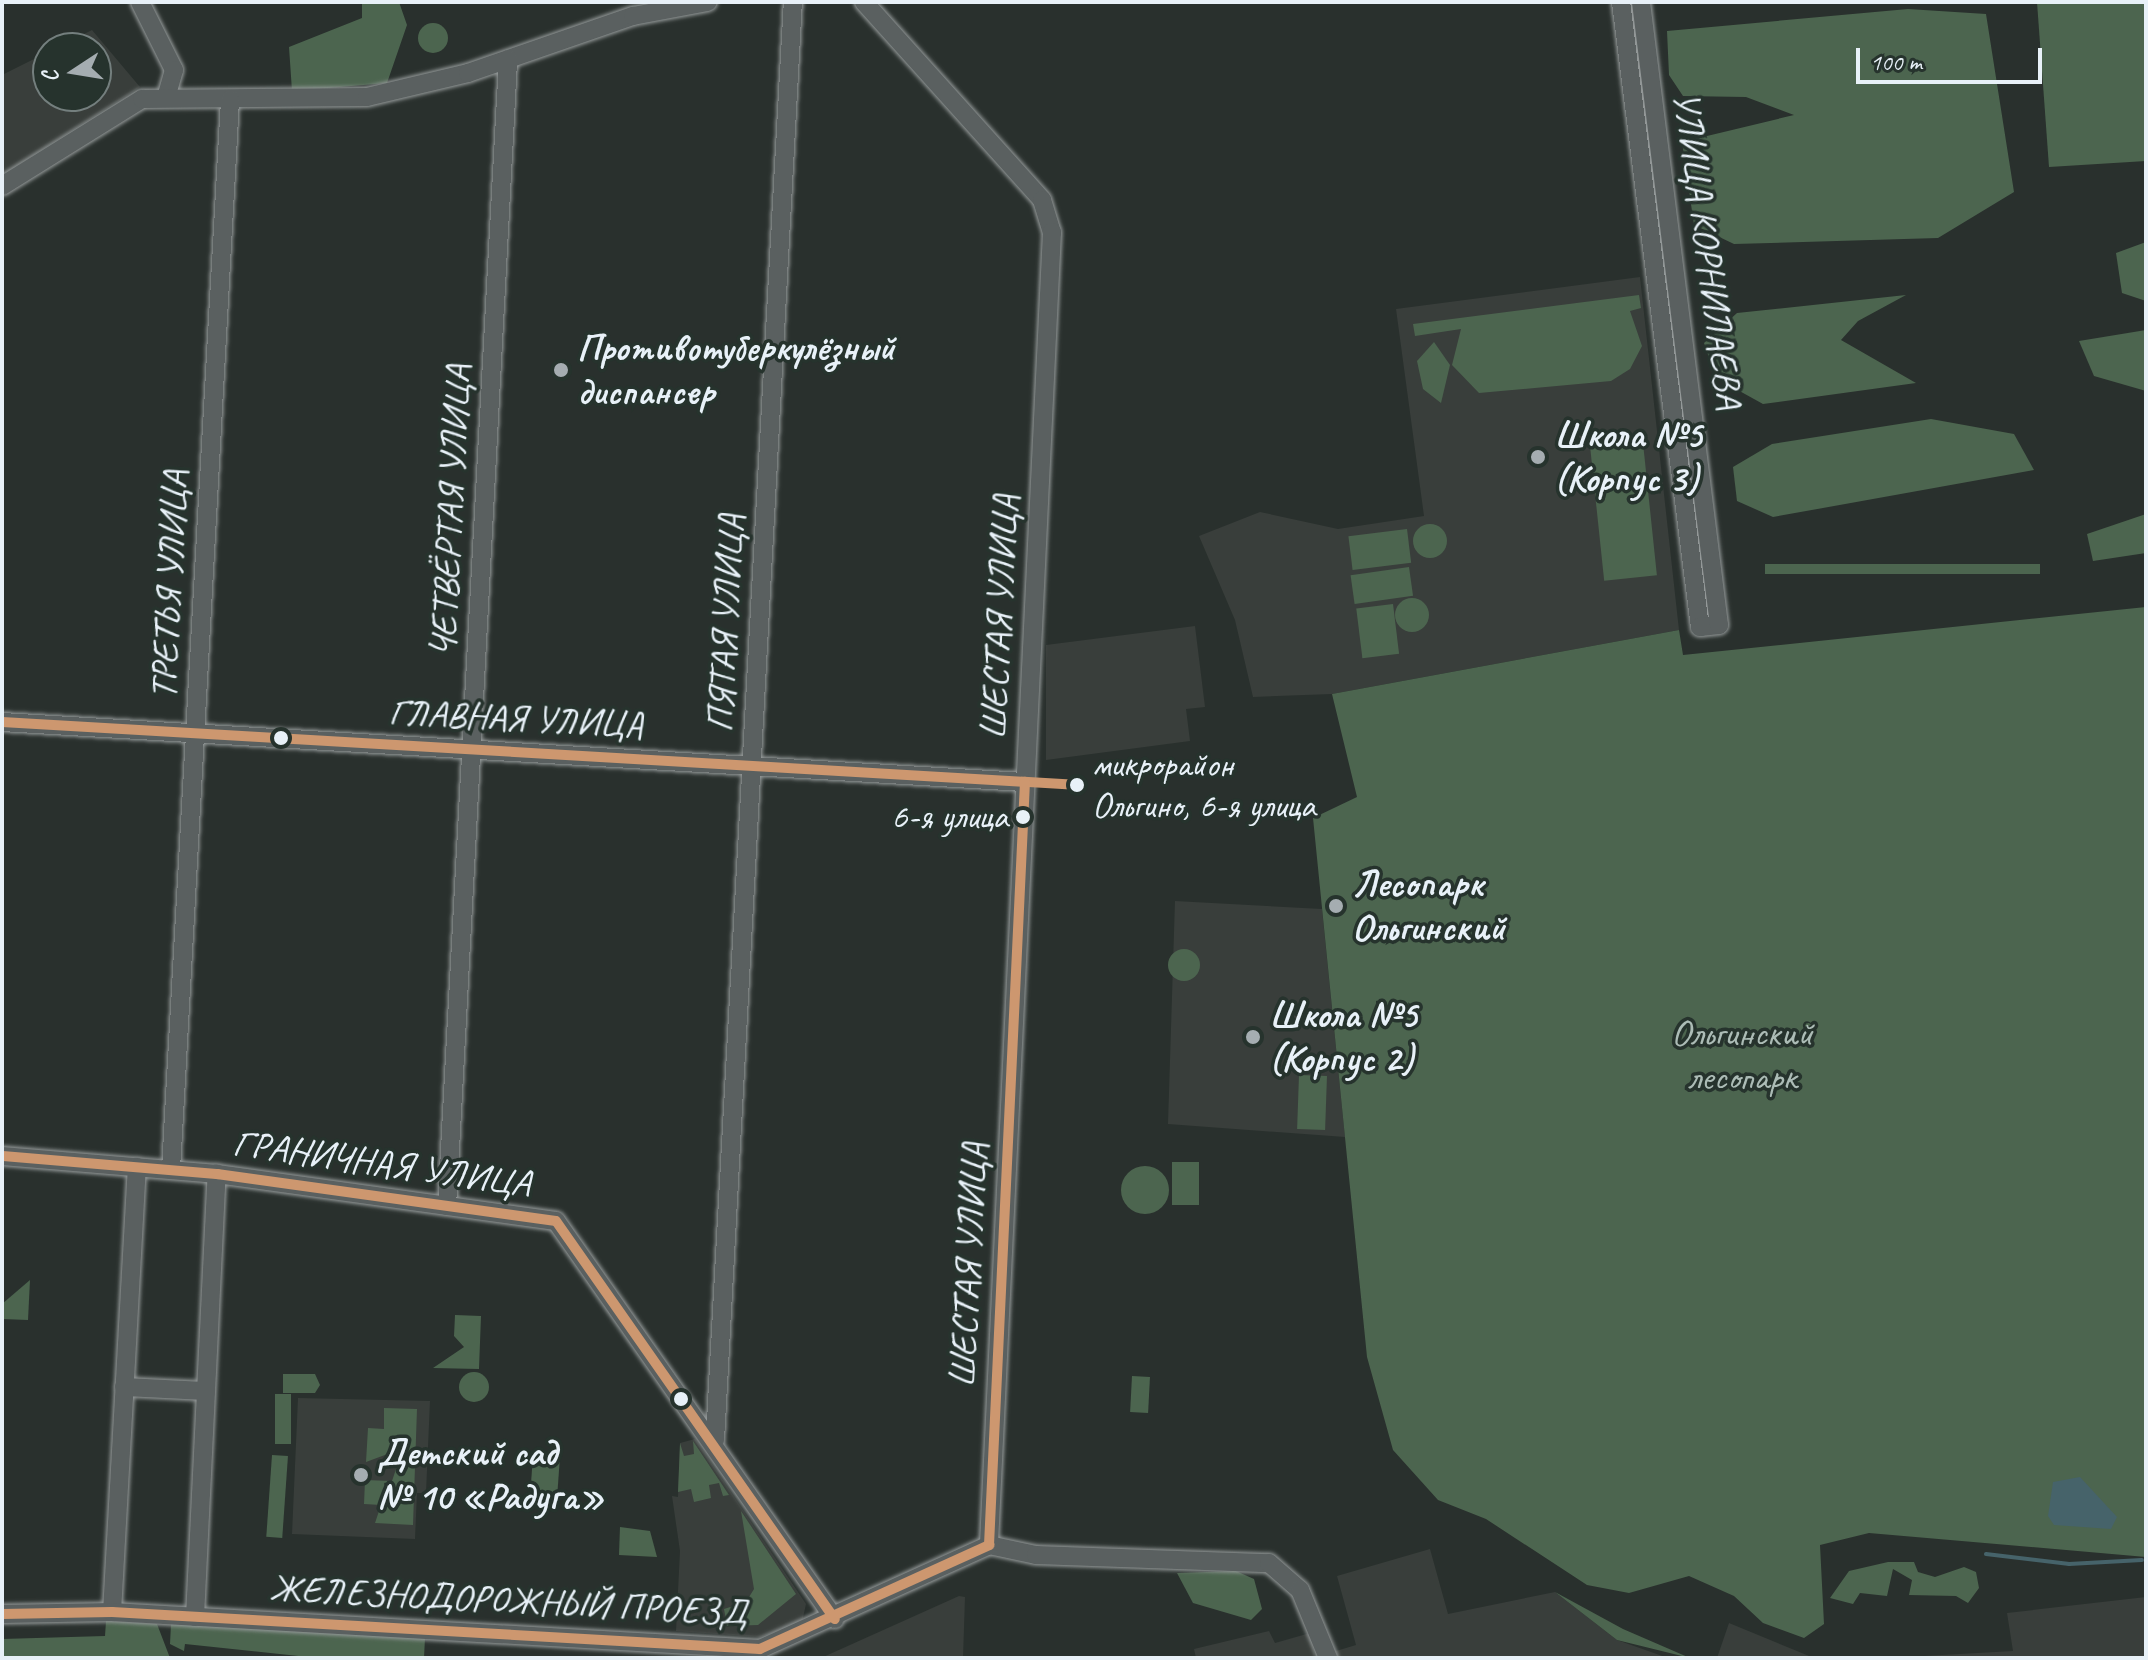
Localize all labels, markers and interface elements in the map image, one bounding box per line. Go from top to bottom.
north arrow [32,32,112,112]
scale bar [1860,32,2046,82]
text: 100 m [1870,47,1922,77]
text: С [36,68,65,85]
street label: УЛИЦА КОРНИЛАЕВА [1663,89,1753,411]
place label: Противотуберкулёзный диспансер [577,325,895,414]
marker: Противотуберкулёзный диспансер [552,361,570,379]
street label: ЧЕТВЁРТАЯ УЛИЦА [420,365,480,657]
place label: Школа №5 (Корпус 3) [1554,412,1702,502]
marker: Школа №5 (Корпус 3) [1529,448,1547,466]
street label: ТРЕТЬЯ УЛИЦА [140,470,198,700]
street label: ШЕСТАЯ УЛИЦА [970,493,1028,741]
street label: ПЯТАЯ УЛИЦА [697,513,753,733]
street label: ГЛАВНАЯ УЛИЦА [387,689,645,747]
unlabelled marker [273,730,289,746]
place label: микрорайон Ольгино, 6-я улица [1092,742,1317,827]
marker: микрорайон Ольгино, 6-я улица [1069,777,1085,793]
place label: 6-я улица [889,795,1008,839]
marker: 6-я улица [1015,809,1031,825]
place label: Лесопарк Ольгинский [1352,861,1505,950]
marker: Лесопарк Ольгинский [1327,897,1345,915]
place label: Школа №5 (Корпус 2) [1269,992,1417,1082]
park label: Ольгинский лесопарк [1671,1010,1813,1100]
marker: Школа №5 (Корпус 2) [1244,1028,1262,1046]
street label: ГРАНИЧНАЯ УЛИЦА [231,1120,533,1206]
street label: ШЕСТАЯ УЛИЦА [939,1141,997,1389]
unlabelled marker [673,1391,689,1407]
place label: Детский сад № 10 «Радуга» [377,1430,604,1520]
marker: Детский сад № 10 «Радуга» [352,1466,370,1484]
street label: ЖЕЛЕЗНОДОРОЖНЫЙ ПРОЕЗД [269,1565,747,1635]

